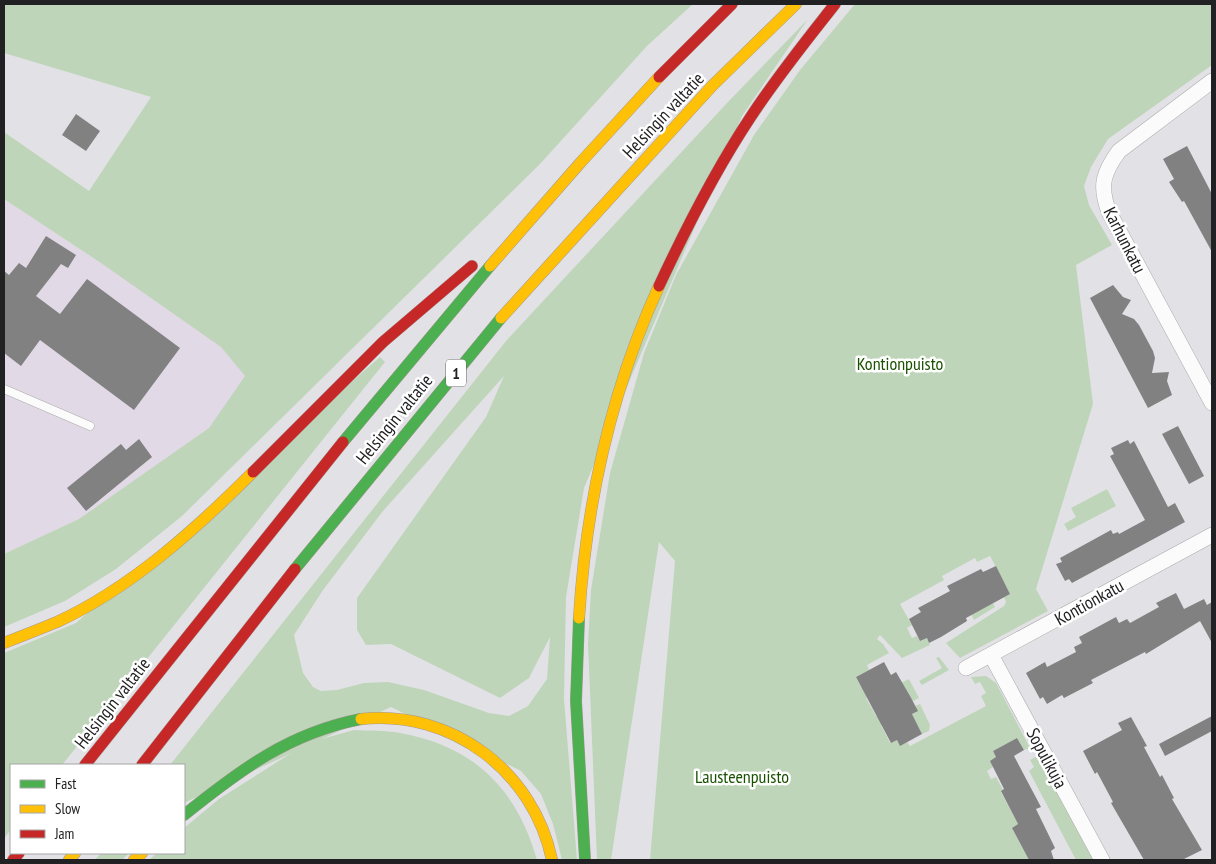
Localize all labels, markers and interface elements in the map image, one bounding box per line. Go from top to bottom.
street label: Helsingin valtatie [617,67,709,163]
street label: Karhunkatu [1099,203,1151,277]
park label: Kontionpuisto [857,352,944,375]
road number: 1 [446,359,466,386]
street label: Helsingin valtatie [351,369,437,469]
street label: Kontionkatu [1050,574,1128,630]
street label: Helsingin valtatie [69,653,155,753]
street label: Sopulikuja [1022,724,1072,792]
legend [10,764,185,854]
park label: Lausteenpuisto [695,765,789,788]
text: Fast [55,774,76,793]
text: Slow [55,799,80,818]
text: Jam [54,824,74,843]

